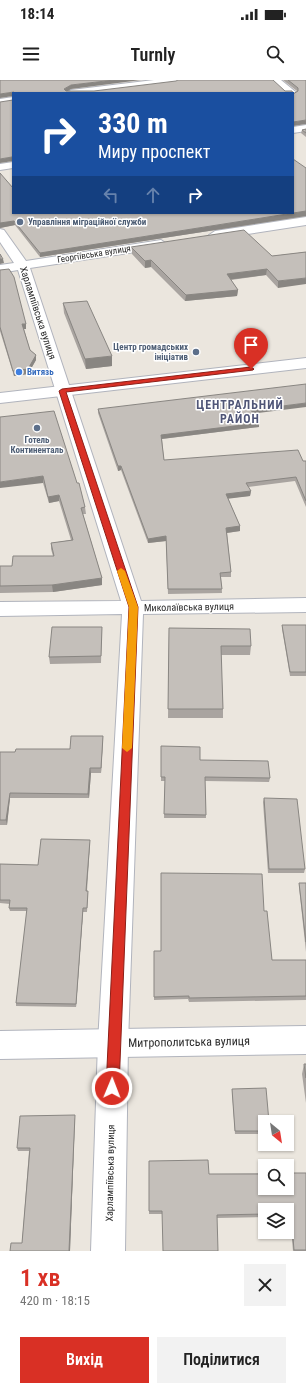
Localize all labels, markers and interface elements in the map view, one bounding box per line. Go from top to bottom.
text: 18:14 [20,5,54,23]
icon: menu [20,43,42,65]
icon: search [264,43,286,65]
text: Turnly [131,44,175,65]
text: 330 m [98,107,168,140]
icon: right [32,108,84,160]
text: Миру проспект [98,141,210,162]
icon: left [100,184,122,206]
icon: ahead [142,184,164,206]
icon: right [184,184,206,206]
marker: Управління міграційної служби [15,217,25,227]
place label: Управління міграційної служби [28,217,147,227]
street label: Георгіївська вулиця [57,243,131,265]
street label: Харлампіївська вулиця [18,265,58,361]
pin [234,328,268,369]
icon: arrive [240,334,262,356]
place label: Центр громадських ініціатив [113,342,189,362]
marker: Центр громадських ініціатив [191,347,201,357]
marker: Витязь [14,367,24,377]
place label: Витязь [27,367,54,377]
district label: ЦЕНТРАЛЬНИЙ РАЙОН [196,397,284,426]
marker: Готель Континенталь [32,423,42,433]
place label: Готель Континенталь [11,435,64,455]
street label: Миколаївська вулиця [144,601,234,613]
street label: Митрополитська вулиця [128,1034,250,1050]
position arrow [91,1067,133,1109]
north arrow [258,1115,294,1151]
map controls [258,1115,294,1239]
street label: Харлампіївська вулиця [104,1124,116,1222]
button: search [258,1159,294,1195]
button: layers [258,1203,294,1239]
text: 1 хв [20,1264,60,1292]
button: close [244,1264,286,1306]
text: 420 m · 18:15 [20,1293,90,1308]
button: Вихід [20,1337,149,1383]
button: Поділитися [157,1337,286,1383]

